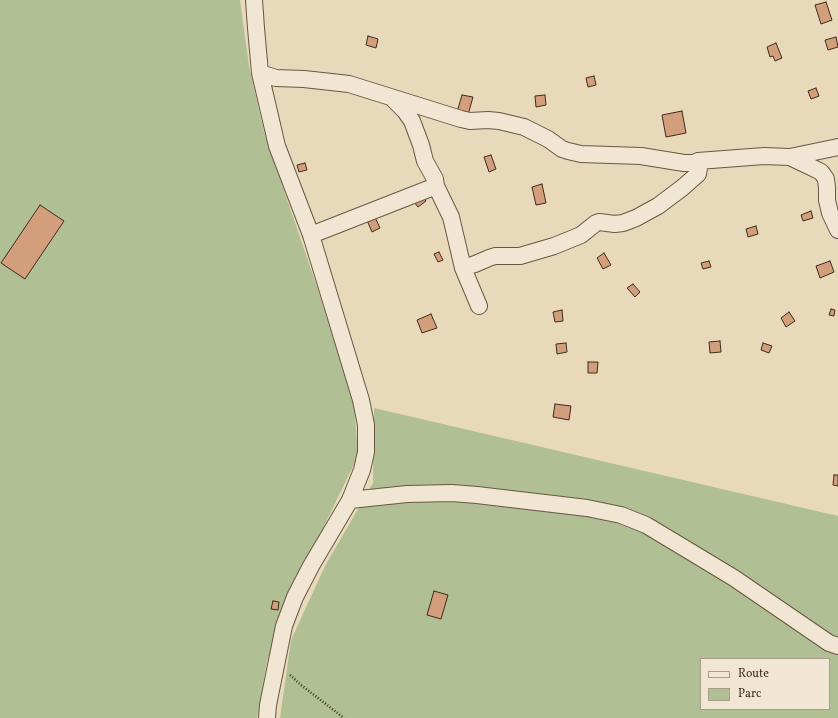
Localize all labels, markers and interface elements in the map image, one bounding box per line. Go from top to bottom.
legend [700,658,830,710]
text: Route [738,666,769,682]
text: Parc [738,686,761,702]

